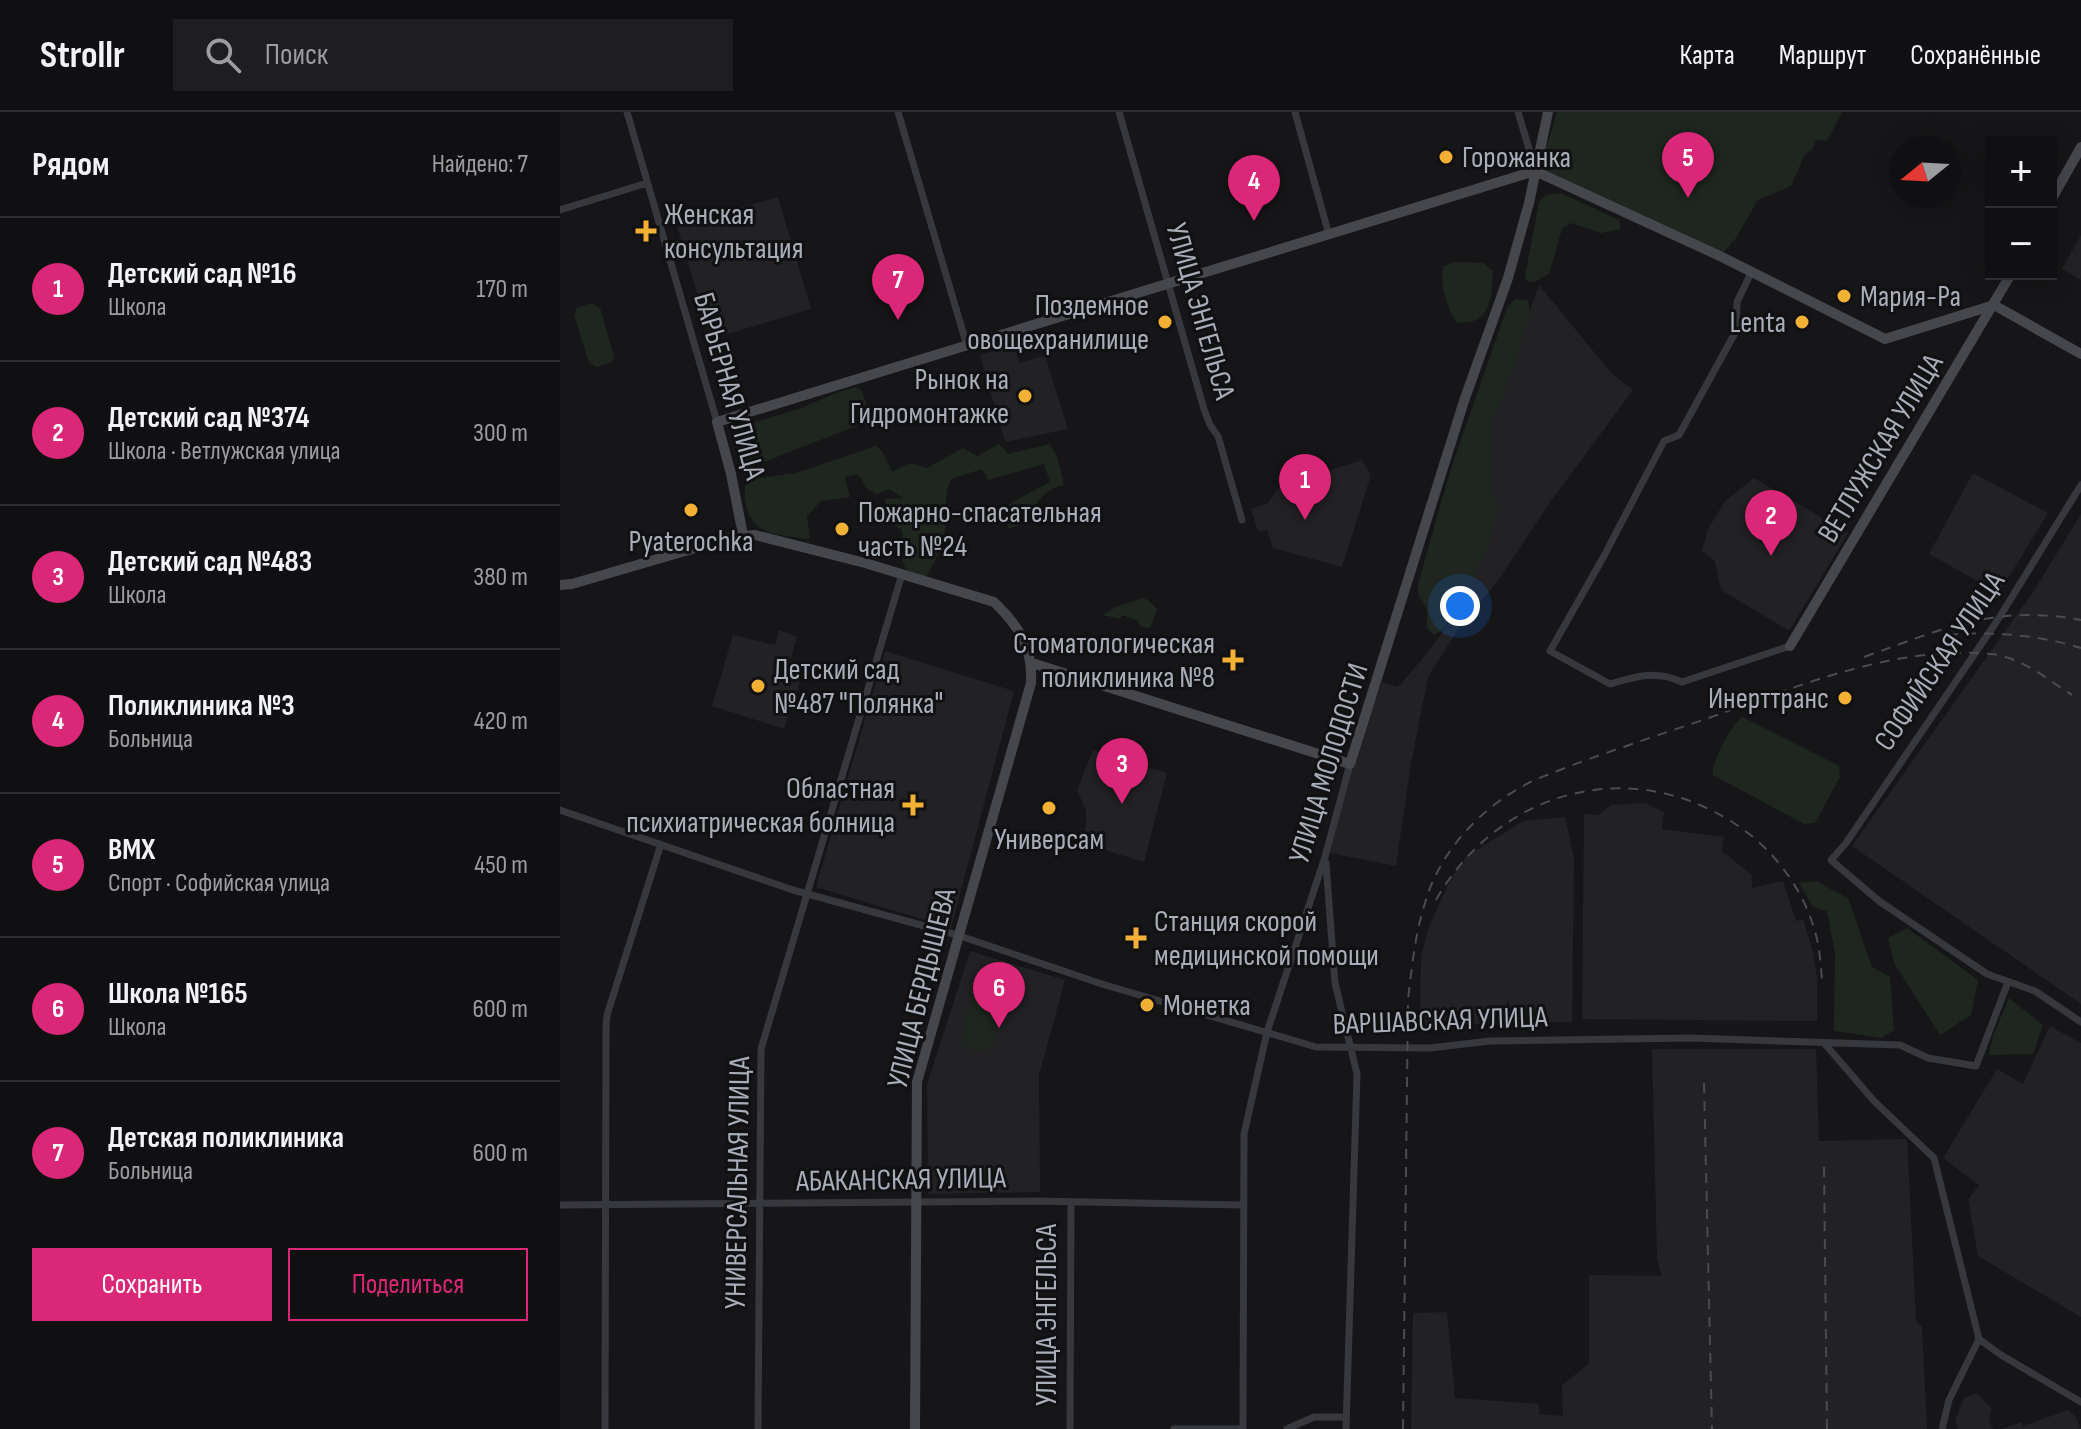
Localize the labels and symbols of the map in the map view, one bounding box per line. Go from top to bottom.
pin: 5 [1662,132,1714,198]
north arrow [1889,136,1961,208]
place label: Горожанка [1462,140,1571,176]
marker: Горожанка [1437,148,1455,166]
pin: 4 [1228,155,1280,221]
place label: Женская консультация [664,197,803,267]
street label: УЛИЦА ЭНГЕЛЬСА [1158,219,1242,404]
marker: Женская консультация [635,220,657,242]
pin: 7 [872,254,924,320]
place label: Мария-Ра [1860,279,1961,315]
marker: Мария-Ра [1835,287,1853,305]
place label: Поздемное овощехранилище [967,288,1149,358]
street label: БАРЬЕРНАЯ УЛИЦА [685,289,773,484]
place label: Lenta [1730,305,1786,341]
marker: Поздемное овощехранилище [1156,313,1174,331]
marker: Lenta [1793,313,1811,331]
street label: ВЕТЛУЖСКАЯ УЛИЦА [1810,348,1951,549]
place label: Рынок на Гидромонтажке [850,362,1009,432]
marker: Рынок на Гидромонтажке [1016,387,1034,405]
pin: 1 [1279,454,1331,520]
pin: 2 [1745,490,1797,556]
place label: Пожарно-спасательная часть №24 [858,495,1102,565]
marker: Pyaterochka [682,501,700,519]
marker: Пожарно-спасательная часть №24 [833,520,851,538]
place label: Pyaterochka [628,524,754,560]
street label: СОФИЙСКАЯ УЛИЦА [1867,565,2013,758]
your location [1440,586,1480,626]
place label: Стоматологическая поликлиника №8 [1013,626,1215,696]
marker: Стоматологическая поликлиника №8 [1222,649,1244,671]
place label: Детский сад №487 "Полянка" [774,652,943,722]
street label: УЛИЦА МОЛОДОСТИ [1281,659,1376,868]
marker: Детский сад №487 "Полянка" [749,677,767,695]
place label: Инерттранс [1708,681,1829,717]
marker: Инерттранс [1836,689,1854,707]
pin: 3 [1096,738,1148,804]
place label: Областная психиатрическая болница [626,771,895,841]
marker: Областная психиатрическая болница [902,794,924,816]
marker: Универсам [1040,799,1058,817]
place label: Универсам [994,822,1104,858]
street label: УЛИЦА БЕРДЫШЕВА [880,884,964,1092]
place label: Станция скорой медицинской помощи [1154,904,1379,974]
marker: Станция скорой медицинской помощи [1125,927,1147,949]
pin: 6 [973,962,1025,1028]
place label: Монетка [1163,988,1251,1024]
marker: Монетка [1138,996,1156,1014]
street label: ВАРШАВСКАЯ УЛИЦА [1332,999,1548,1043]
street label: УНИВЕРСАЛЬНАЯ УЛИЦА [718,1056,758,1310]
street label: АБАКАНСКАЯ УЛИЦА [795,1160,1006,1200]
street label: УЛИЦА ЭНГЕЛЬСА [1029,1224,1065,1406]

